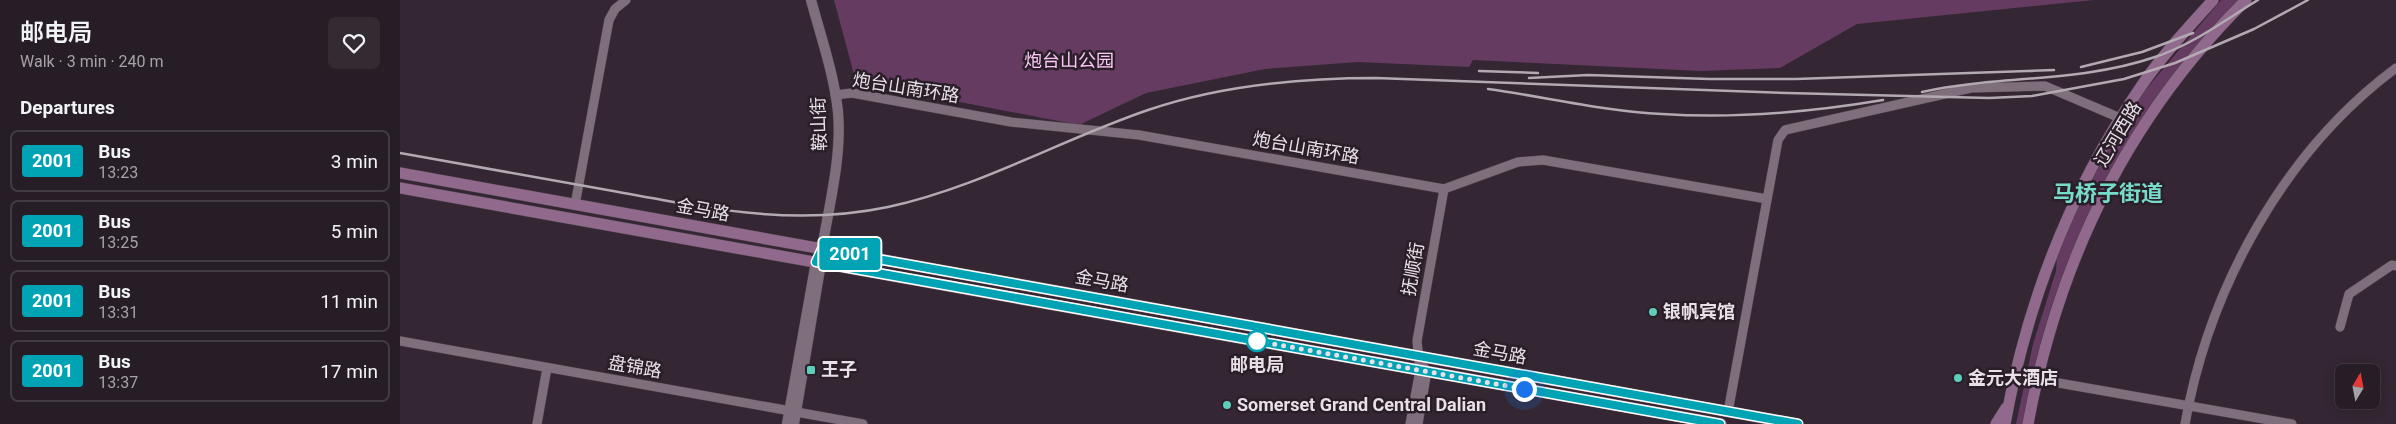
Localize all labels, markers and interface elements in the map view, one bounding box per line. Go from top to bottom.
button: heart [328,17,380,69]
text: 邮电局 [20,19,92,47]
park label: 炮台山公园 [1024,50,1114,71]
text: Walk · 3 min · 240 m [20,52,164,71]
street label: 炮台山南环路 [851,69,961,106]
text: Departures [20,96,115,119]
street label: 鞍山街 [807,97,830,151]
street label: 辽河西路 [2090,97,2145,170]
street label: 炮台山南环路 [1251,128,1361,167]
text: Bus [98,140,131,163]
text: 2001 [32,150,73,171]
text: 3 min [331,150,378,173]
text: 13:23 [98,163,138,182]
district label: 马桥子街道 [2053,181,2163,206]
street label: 金马路 [675,194,731,225]
text: Bus [98,210,131,233]
text: 2001 [32,220,73,241]
text: 5 min [331,220,378,243]
text: 13:25 [98,233,138,252]
line badge: 2001 [815,238,885,270]
street label: 抚顺街 [1397,241,1428,297]
text: 2001 [829,243,871,264]
street label: 金马路 [1074,265,1130,296]
text: Bus [98,280,131,303]
text: 2001 [32,290,73,311]
text: 11 min [320,290,378,313]
place label: 银帆宾馆 [1663,301,1735,322]
text: 13:31 [98,303,138,322]
marker: 银帆宾馆 [1647,306,1659,318]
marker: 邮电局 [1246,330,1268,352]
street label: 金马路 [1472,337,1528,368]
text: Bus [98,350,131,373]
street label: 盘锦路 [607,351,663,382]
place label: 邮电局 [1230,354,1284,375]
place label: 王子 [821,359,857,380]
text: 2001 [32,360,73,381]
text: 17 min [320,360,378,383]
marker: 王子 [805,364,817,376]
north arrow [2335,364,2380,409]
map controls [2335,364,2380,409]
place label: 金元大酒店 [1968,367,2058,388]
marker: 金元大酒店 [1952,372,1964,384]
text: 13:37 [98,373,138,392]
your location [1512,377,1537,402]
place label: Somerset Grand Central Dalian [1237,394,1486,415]
marker: Somerset Grand Central Dalian [1221,399,1233,411]

